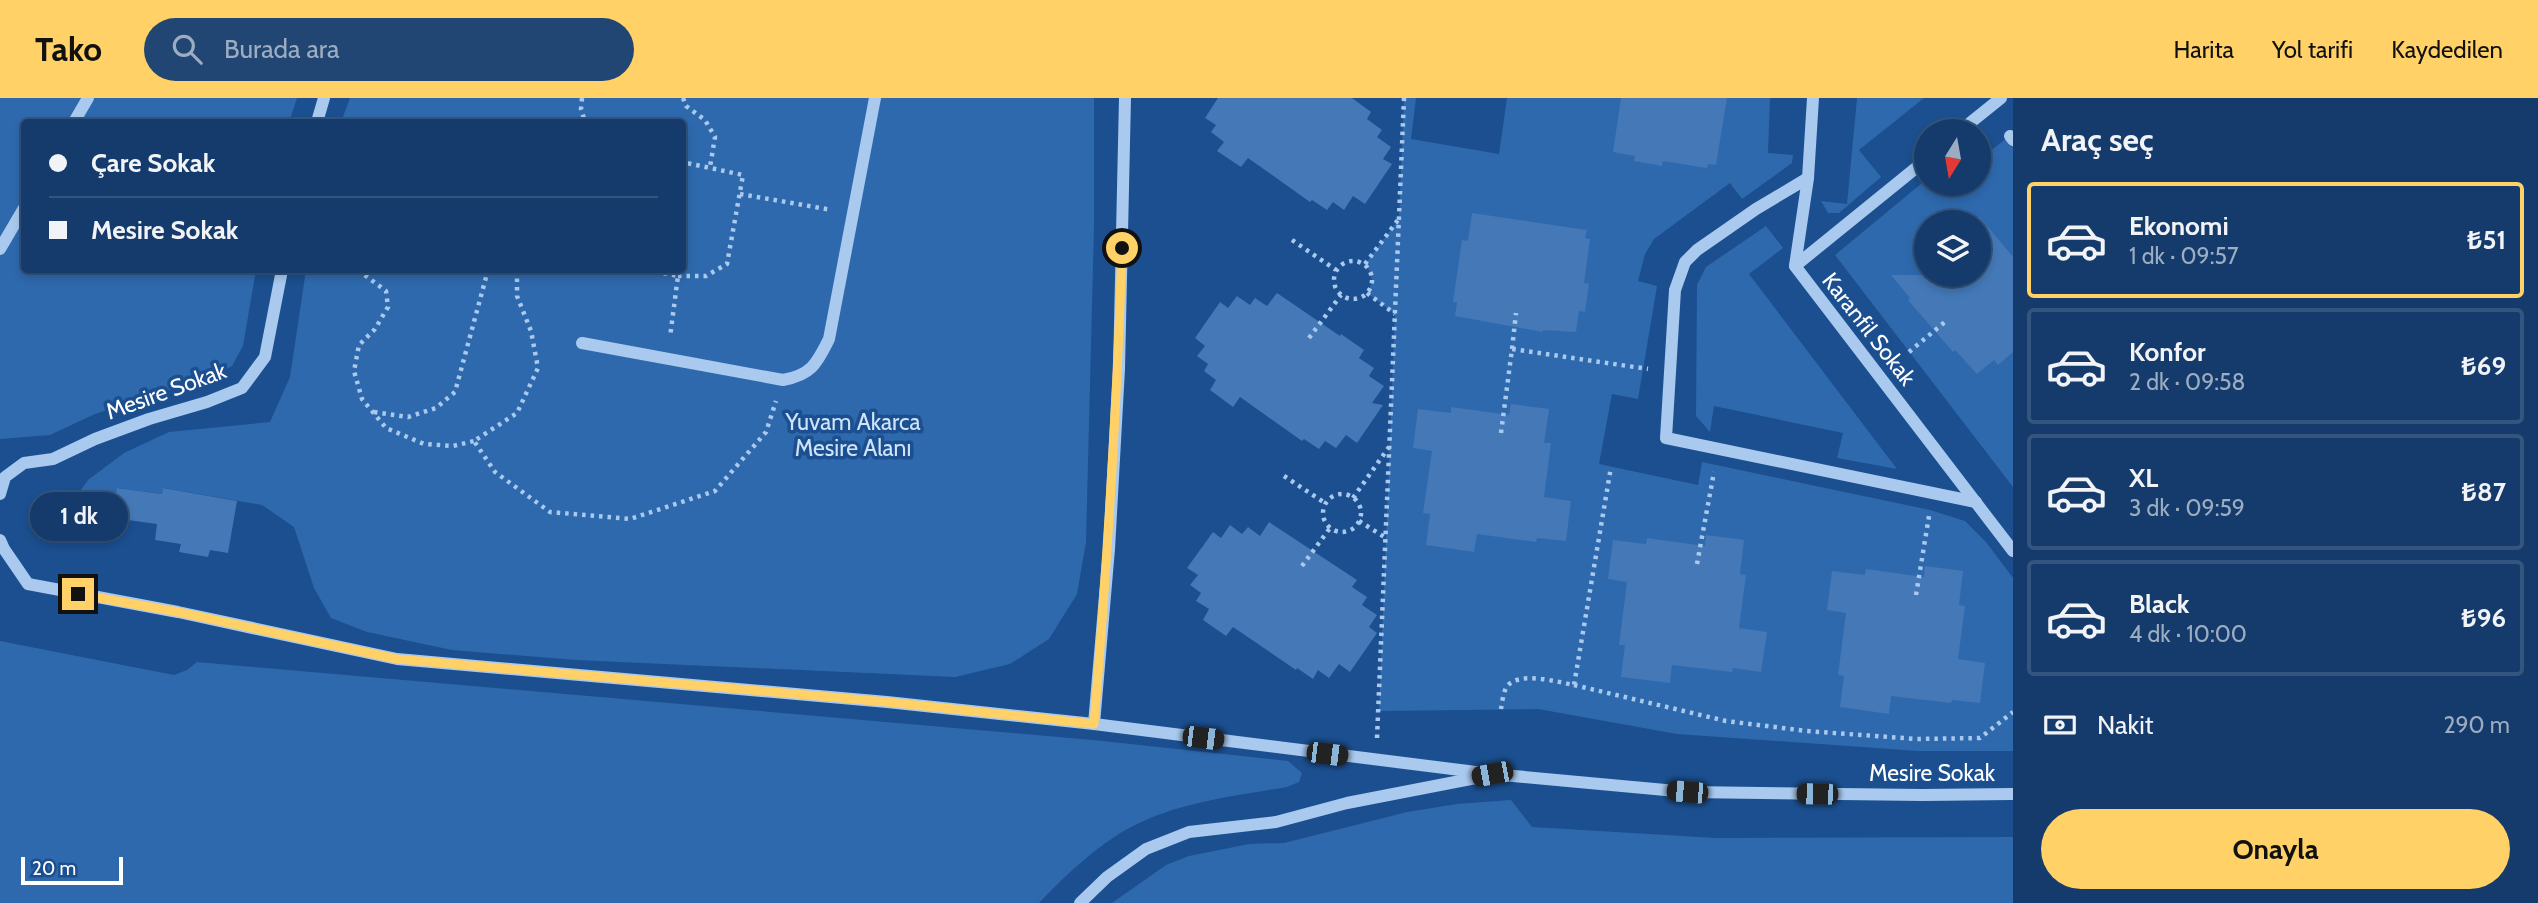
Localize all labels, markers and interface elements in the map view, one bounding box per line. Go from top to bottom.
search box [144,18,634,81]
text: Tako [35,29,102,69]
icon: search [168,30,206,68]
text: Burada ara [224,33,339,65]
text: Harita [2174,35,2234,64]
text: Yol tarifi [2272,35,2353,64]
text: Kaydedilen [2391,35,2503,64]
north arrow [1914,119,1992,196]
map controls [1914,119,1991,287]
text: Araç seç [2041,120,2154,159]
text: Çare Sokak [91,147,215,179]
icon: car [2045,209,2108,272]
button: layers [1914,210,1991,287]
text: Ekonomi [2129,210,2229,242]
text: Mesire Sokak [91,214,238,246]
text: ₺51 [2467,224,2506,256]
route start [1106,232,1138,264]
text: 1 dk · 09:57 [2129,242,2238,270]
street label: Karanfil Sokak [1816,267,1922,392]
icon: car [2045,335,2108,398]
text: Konfor [2129,336,2206,368]
text: ₺69 [2461,350,2506,382]
street label: Mesire Sokak [102,356,231,426]
text: 2 dk · 09:58 [2129,368,2245,396]
park label: Yuvam Akarca Mesire Alanı [785,408,921,462]
icon: car [2045,461,2108,524]
text: XL [2129,462,2158,494]
text: ₺87 [2462,476,2506,508]
callout: 1 dk [29,492,127,542]
text: 3 dk · 09:59 [2129,494,2245,522]
text: 1 dk [60,502,98,530]
route end [62,578,94,610]
icon: car [2045,587,2108,650]
text: Black [2129,588,2189,620]
text: ₺96 [2461,602,2506,634]
text: 4 dk · 10:00 [2129,620,2247,648]
icon: cash [2041,706,2079,744]
text: Nakit [2097,709,2153,741]
text: 290 m [2443,711,2510,739]
car [1181,725,1226,751]
car [1305,741,1350,767]
street label: Mesire Sokak [1869,759,1996,787]
car [1470,760,1515,788]
car [1666,780,1709,804]
car [1796,783,1839,805]
button: Onayla [2041,809,2510,889]
scale bar [21,854,122,886]
text: 20 m [32,857,76,880]

